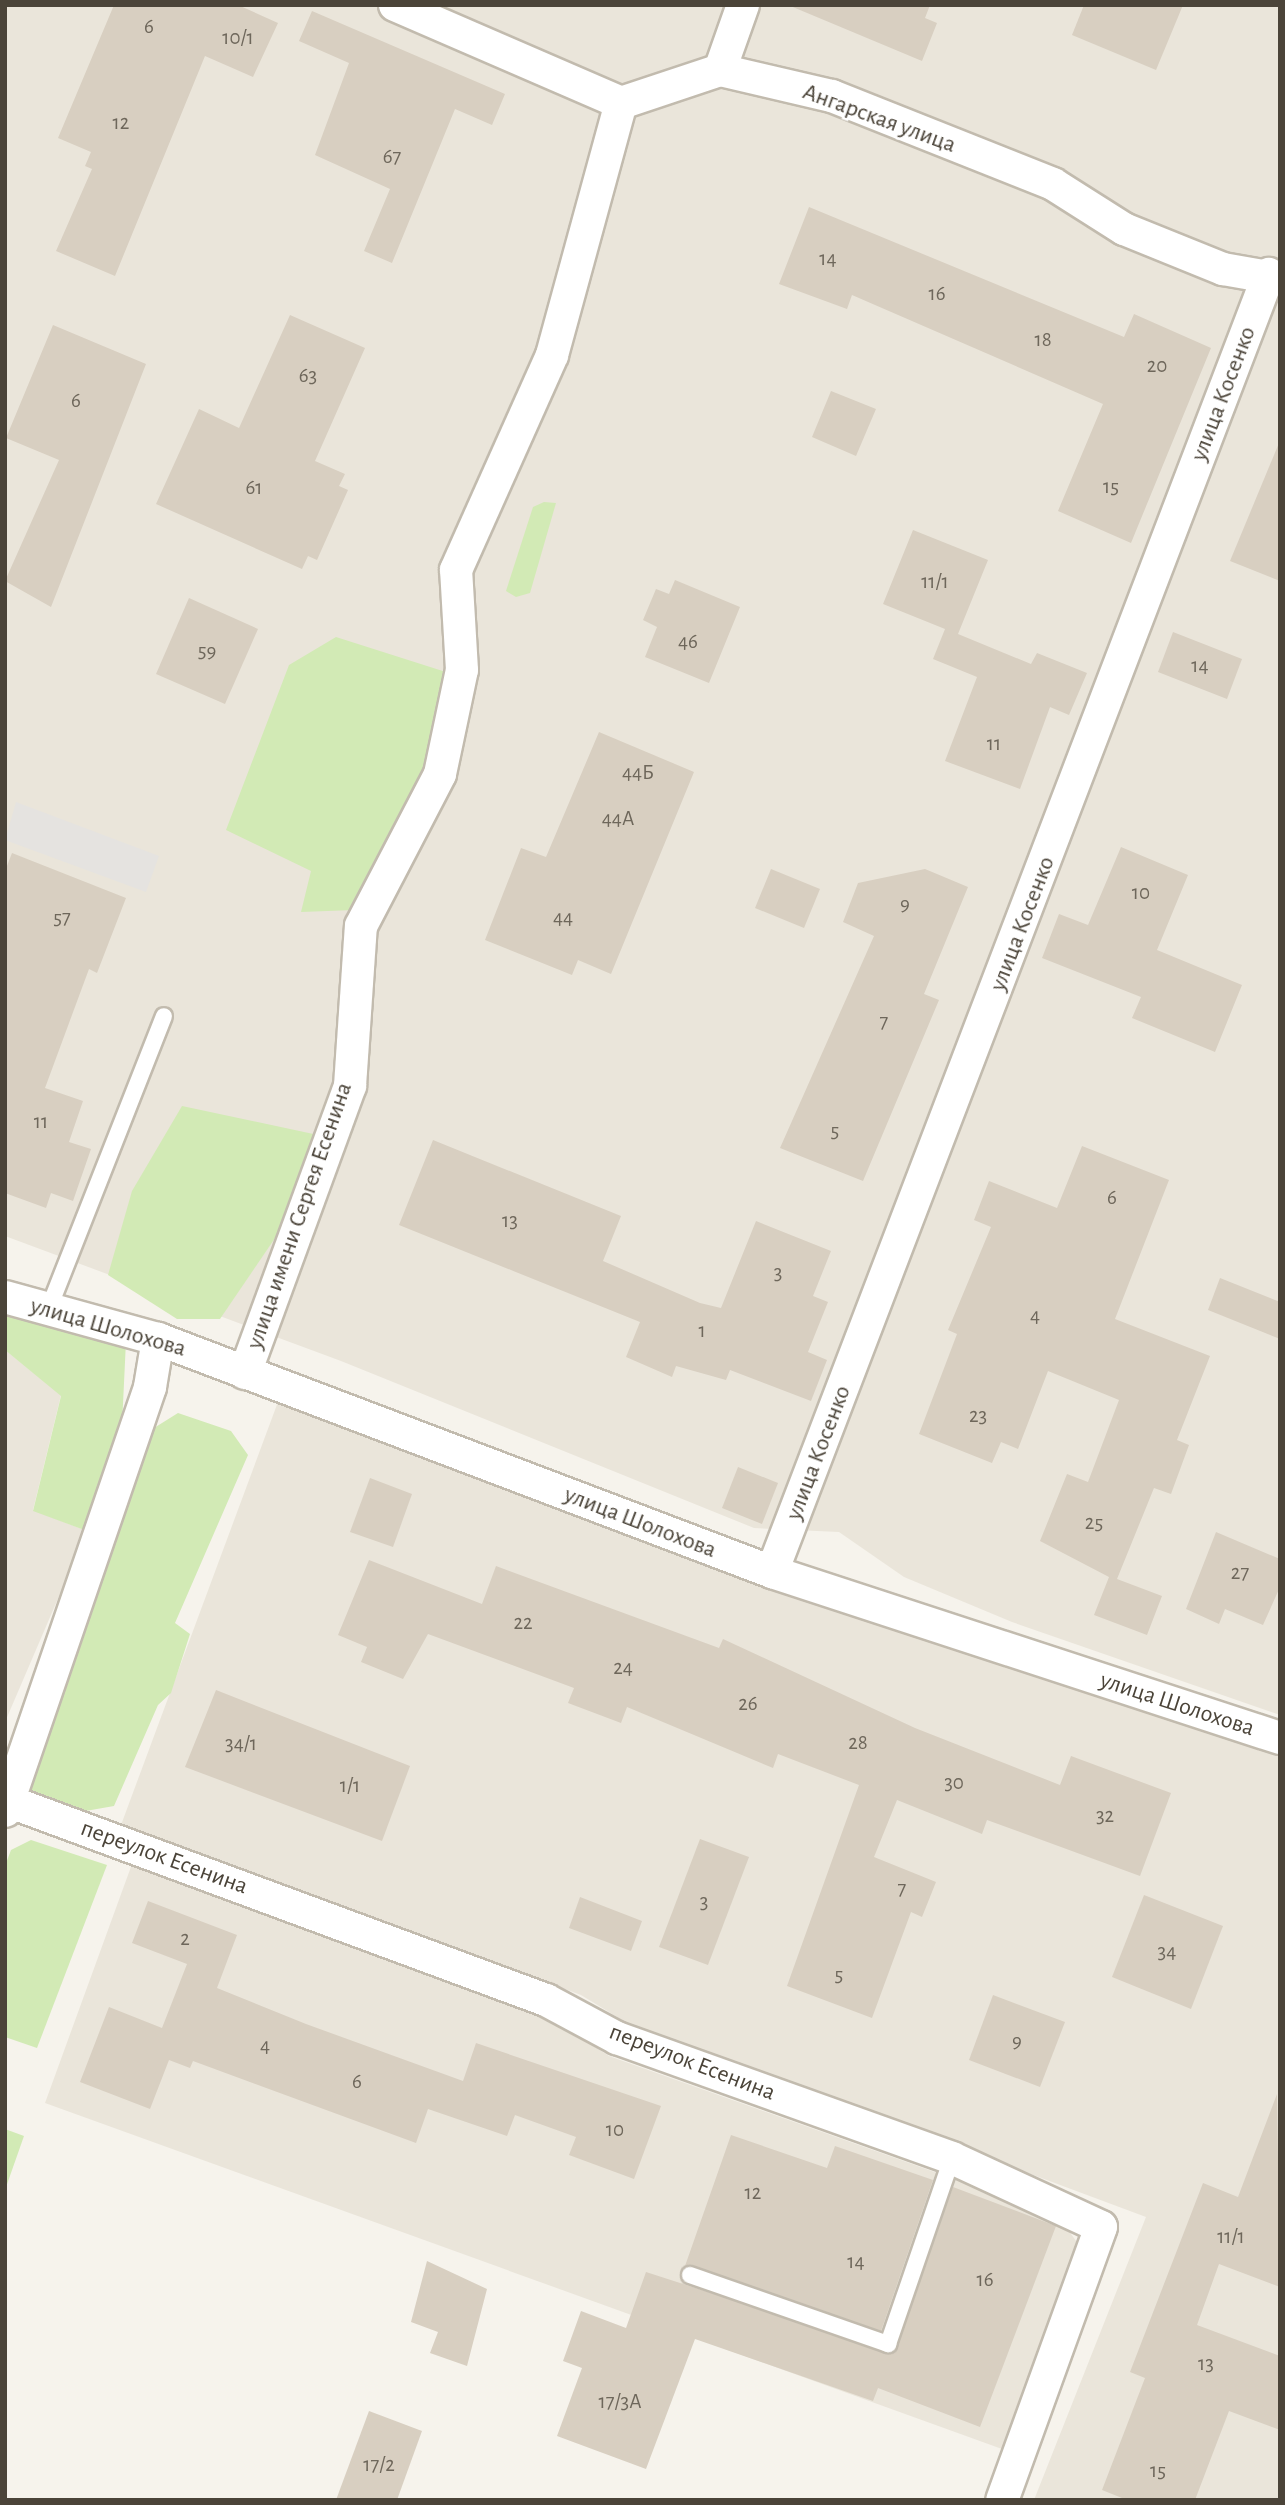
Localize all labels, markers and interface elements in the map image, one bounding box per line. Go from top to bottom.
house number: 6 [144,14,154,40]
house number: 10/1 [222,25,254,51]
street label: Ангарская улица [798,78,960,160]
house number: 12 [113,110,129,136]
house number: 67 [383,144,401,170]
house number: 14 [819,246,837,272]
house number: 16 [928,281,946,307]
street label: улица Косенко [1185,323,1263,465]
house number: 18 [1034,327,1052,353]
house number: 20 [1147,353,1167,379]
house number: 63 [299,363,317,389]
house number: 6 [71,388,81,414]
house number: 15 [1103,474,1119,500]
house number: 61 [245,475,263,501]
house number: 11/1 [921,569,949,595]
house number: 46 [678,629,698,655]
house number: 59 [198,638,216,664]
house number: 14 [1191,653,1209,679]
house number: 11 [987,731,1001,757]
house number: 44Б [622,760,654,786]
house number: 44А [602,806,634,832]
street label: улица Косенко [984,853,1062,995]
house number: 10 [1132,880,1150,906]
house number: 9 [900,891,910,917]
house number: 57 [53,905,71,931]
house number: 44 [553,905,573,931]
house number: 7 [880,1009,888,1035]
street label: улица имени Сергея Есенина [241,1079,359,1353]
house number: 11 [34,1109,48,1135]
house number: 5 [831,1118,839,1144]
house number: 6 [1107,1185,1117,1211]
house number: 13 [502,1208,518,1234]
house number: 3 [774,1260,782,1286]
street label: улица Шолохова [27,1292,189,1364]
house number: 4 [1030,1303,1040,1329]
house number: 1 [698,1318,706,1344]
street label: улица Косенко [780,1382,858,1524]
house number: 23 [969,1403,987,1429]
street label: улица Шолохова [560,1481,720,1565]
house number: 25 [1085,1510,1103,1536]
house number: 27 [1231,1560,1249,1586]
house number: 22 [513,1610,533,1636]
house number: 24 [613,1655,633,1681]
street label: улица Шолохова [1096,1667,1258,1743]
house number: 26 [738,1691,758,1717]
house number: 28 [848,1730,868,1756]
house number: 34/1 [225,1731,257,1757]
house number: 30 [944,1770,964,1796]
house number: 1/1 [340,1773,360,1799]
house number: 32 [1096,1803,1114,1829]
street label: переулок Есенина [77,1814,251,1902]
house number: 7 [898,1876,906,1902]
house number: 3 [700,1889,708,1915]
house number: 2 [180,1926,190,1952]
house number: 34 [1158,1939,1176,1965]
house number: 5 [835,1962,843,1988]
street label: переулок Есенина [605,2018,779,2108]
house number: 9 [1012,2028,1022,2054]
house number: 4 [260,2033,270,2059]
house number: 6 [352,2069,362,2095]
house number: 10 [606,2117,624,2143]
house number: 12 [745,2180,761,2206]
house number: 11/1 [1217,2224,1245,2250]
house number: 14 [847,2249,865,2275]
house number: 16 [976,2267,994,2293]
house number: 13 [1198,2351,1214,2377]
house number: 17/3А [598,2389,642,2415]
house number: 17/2 [363,2452,395,2478]
house number: 15 [1150,2458,1166,2484]

